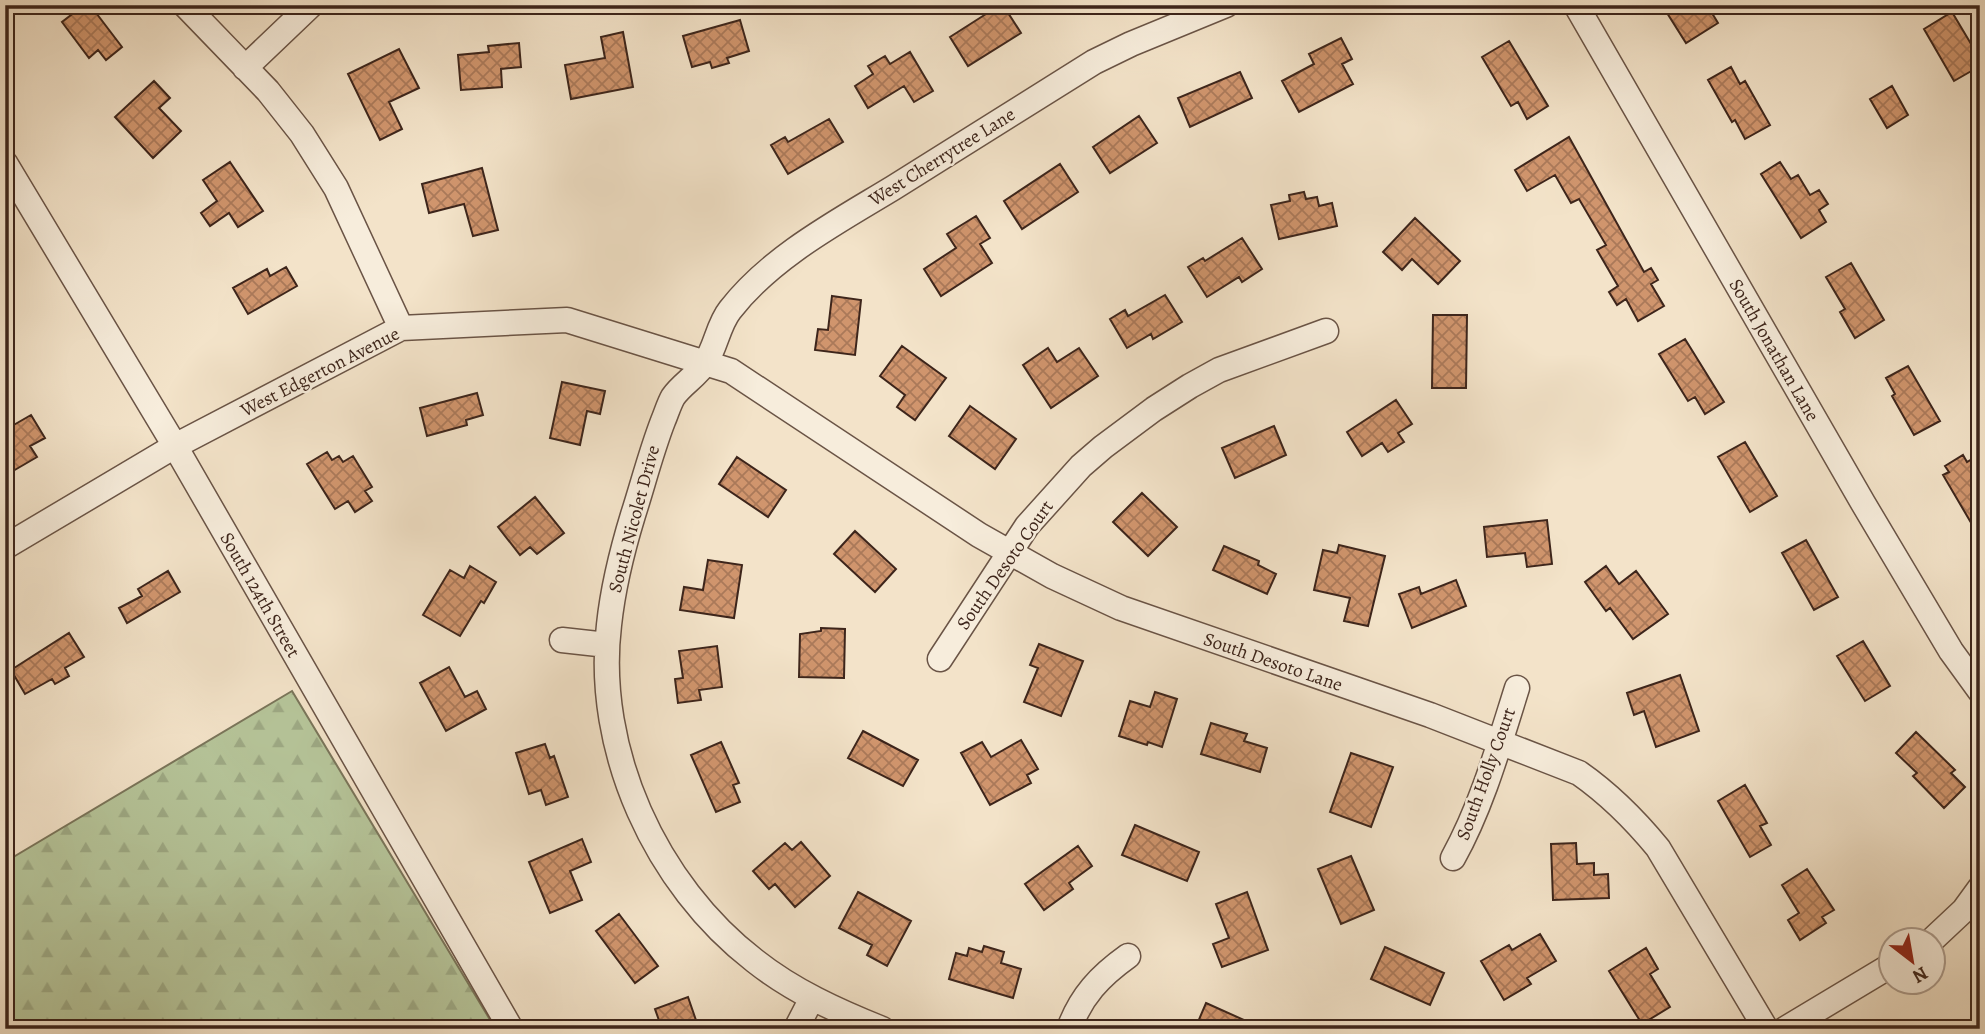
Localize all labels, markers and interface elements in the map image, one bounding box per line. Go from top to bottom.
street label: West Cherrytree Lane [863,101,1020,213]
street label: South Jonathan Lane [1723,274,1825,426]
street label: West Edgerton Avenue [235,321,404,424]
street label: South Nicolet Drive [602,442,666,596]
street label: South Desoto Court [951,495,1059,635]
street label: South 124th Street [214,528,306,662]
street label: South Desoto Lane [1200,626,1346,698]
street label: South Holly Court [1450,704,1522,844]
north arrow [1876,926,1946,996]
text: N [1907,960,1933,990]

